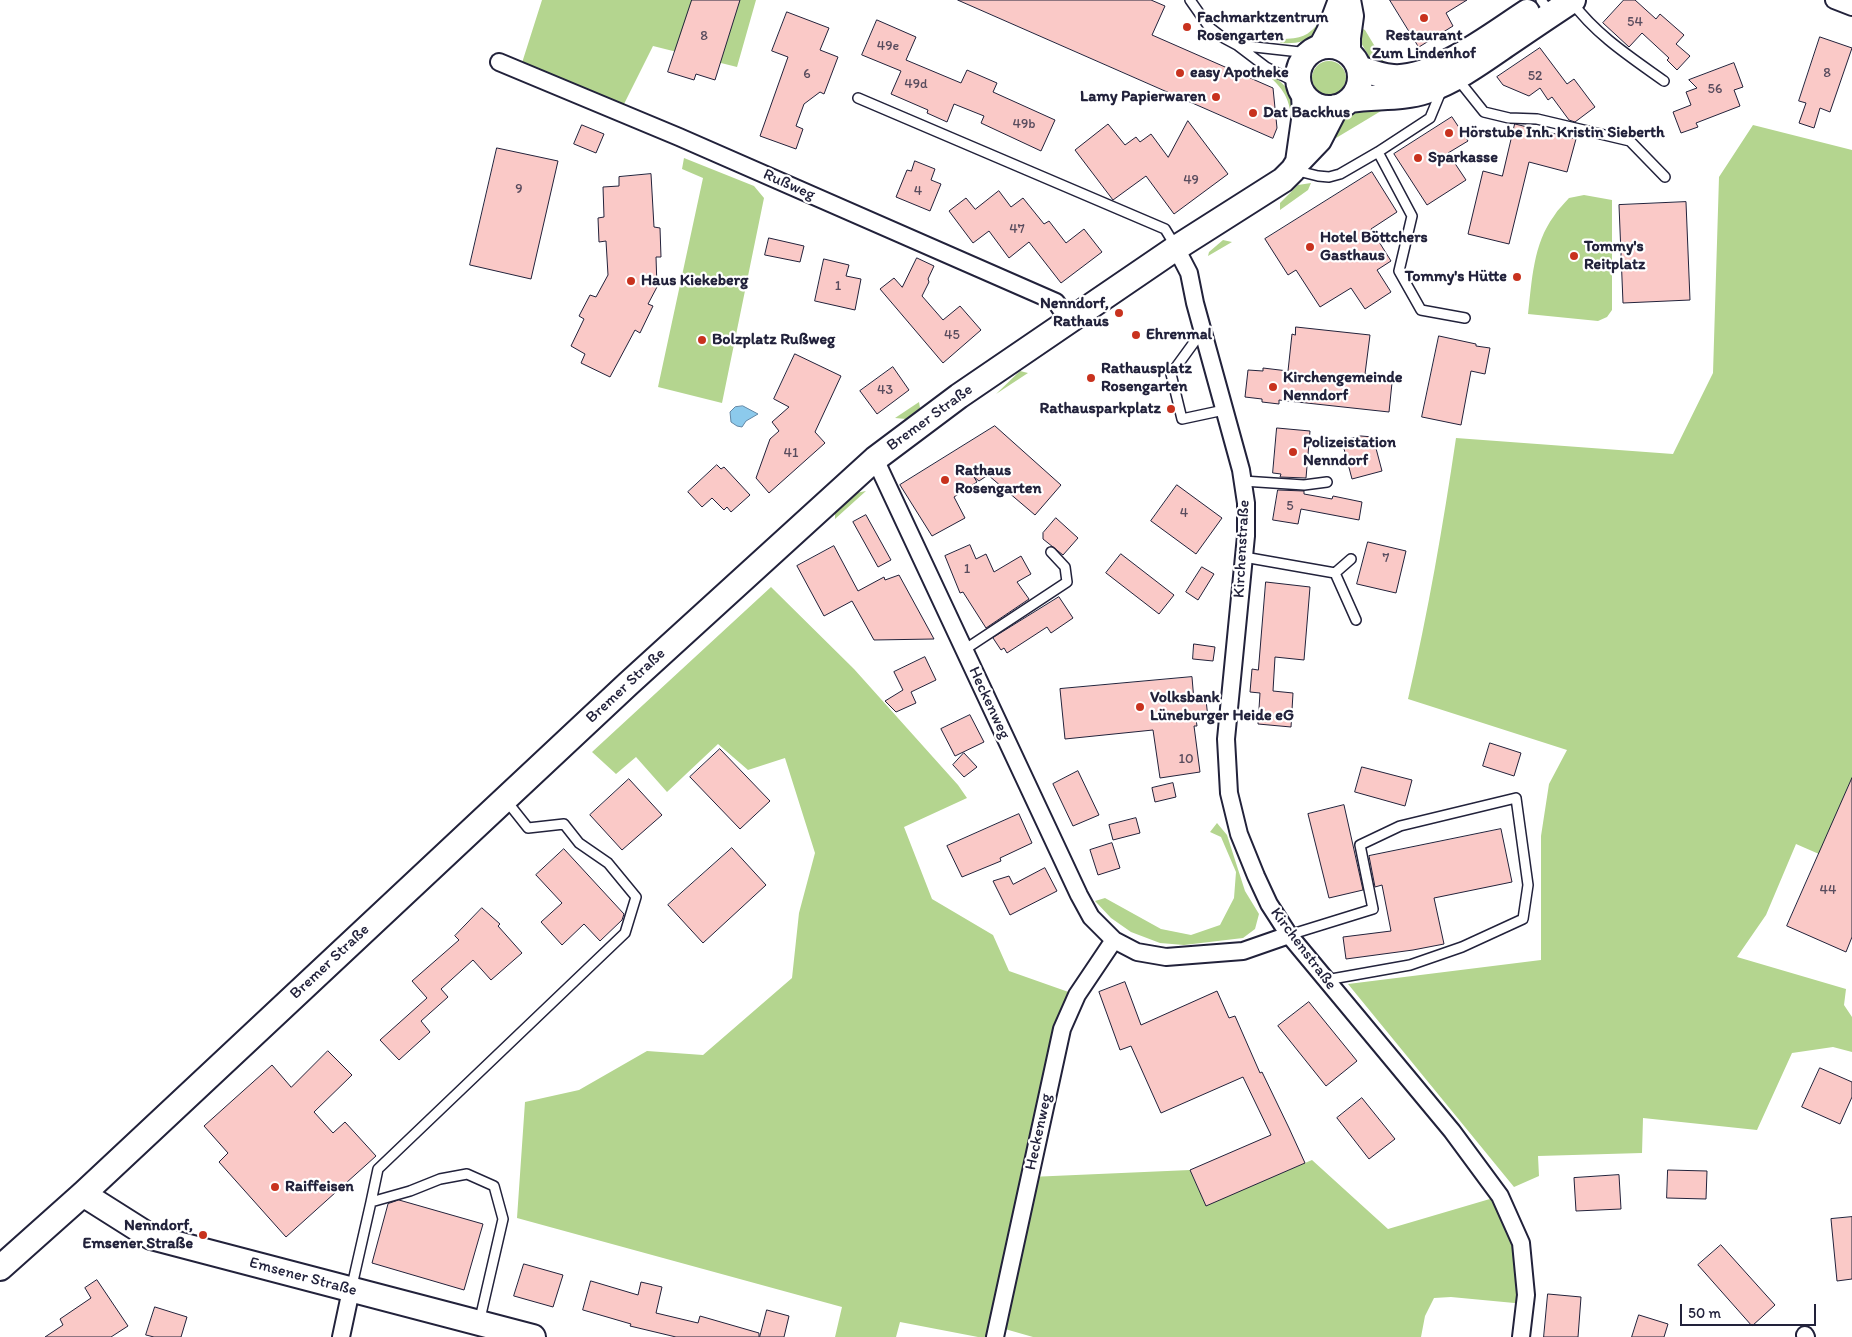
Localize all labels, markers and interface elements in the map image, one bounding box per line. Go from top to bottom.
place label: Fachmarktzentrum Rosengarten [1197,8,1328,46]
marker: Restaurant Zum Lindenhof [1418,12,1430,24]
house number: 54 [1627,14,1643,30]
marker: Fachmarktzentrum Rosengarten [1181,21,1193,33]
place label: Restaurant Zum Lindenhof [1372,26,1476,64]
house number: 8 [700,28,708,44]
house number: 49e [877,38,899,54]
place label: easy Apotheke [1190,63,1289,83]
house number: 8 [1823,65,1831,81]
house number: 6 [803,66,811,82]
marker: easy Apotheke [1174,67,1186,79]
house number: 52 [1528,68,1542,84]
house number: 49d [904,76,928,92]
house number: 56 [1708,81,1722,97]
place label: Lamy Papierwaren [1080,87,1206,107]
marker: Lamy Papierwaren [1210,91,1222,103]
place label: Dat Backhus [1263,103,1350,123]
marker: Dat Backhus [1247,107,1259,119]
house number: 49b [1012,116,1036,132]
place label: Hörstube Inh. Kristin Sieberth [1459,123,1665,143]
marker: Hörstube Inh. Kristin Sieberth [1443,127,1455,139]
place label: Sparkasse [1428,148,1498,168]
marker: Sparkasse [1412,152,1424,164]
street label: Rußweg [760,165,818,205]
house number: 49 [1183,172,1199,188]
house number: 9 [515,181,523,197]
house number: 4 [914,183,922,199]
house number: 47 [1009,221,1025,237]
place label: Hotel Böttchers Gasthaus [1320,228,1428,266]
place label: Tommy's Reitplatz [1584,237,1645,275]
marker: Hotel Böttchers Gasthaus [1304,241,1316,253]
marker: Tommy's Reitplatz [1568,250,1580,262]
place label: Tommy's Hütte [1405,267,1507,287]
place label: Haus Kiekeberg [641,271,748,291]
marker: Tommy's Hütte [1511,271,1523,283]
marker: Haus Kiekeberg [625,275,637,287]
house number: 1 [835,278,841,294]
place label: Nenndorf, Rathaus [1040,294,1109,332]
marker: Nenndorf, Rathaus [1113,307,1125,319]
place label: Ehrenmal [1146,325,1212,345]
house number: 45 [944,327,960,343]
marker: Ehrenmal [1130,329,1142,341]
place label: Bolzplatz Rußweg [712,330,835,350]
marker: Bolzplatz Rußweg [696,334,708,346]
place label: Rathausplatz Rosengarten [1101,359,1192,397]
place label: Kirchengemeinde Nenndorf [1283,368,1402,406]
marker: Rathausplatz Rosengarten [1085,372,1097,384]
street label: Bremer Straße [883,380,977,456]
marker: Kirchengemeinde Nenndorf [1267,381,1279,393]
house number: 43 [877,382,893,398]
place label: Rathausparkplatz [1040,399,1161,419]
marker: Rathausparkplatz [1165,403,1177,415]
place label: Polizeistation Nenndorf [1303,433,1396,471]
house number: 41 [784,445,798,461]
marker: Polizeistation Nenndorf [1287,446,1299,458]
place label: Rathaus Rosengarten [955,461,1042,499]
marker: Rathaus Rosengarten [939,474,951,486]
house number: 5 [1286,498,1294,514]
street label: Kirchenstraße [1230,499,1254,599]
house number: 4 [1180,505,1188,521]
house number: 7 [1383,550,1389,566]
house number: 1 [964,561,970,577]
street label: Bremer Straße [582,644,670,728]
street label: Heckenweg [964,664,1014,742]
place label: Volksbank Lüneburger Heide eG [1150,688,1294,726]
marker: Volksbank Lüneburger Heide eG [1134,701,1146,713]
house number: 10 [1178,751,1194,767]
house number: 44 [1820,882,1836,898]
street label: Kirchenstraße [1266,904,1340,994]
street label: Bremer Straße [286,920,374,1004]
street label: Heckenweg [1022,1092,1056,1172]
place label: Raiffeisen [285,1177,354,1197]
marker: Raiffeisen [269,1181,281,1193]
place label: Nenndorf, Emsener Straße [83,1216,193,1254]
marker: Nenndorf, Emsener Straße [197,1229,209,1241]
street label: Emsener Straße [247,1253,359,1301]
scale bar [1682,1294,1818,1326]
text: 50 m [1688,1304,1721,1322]

